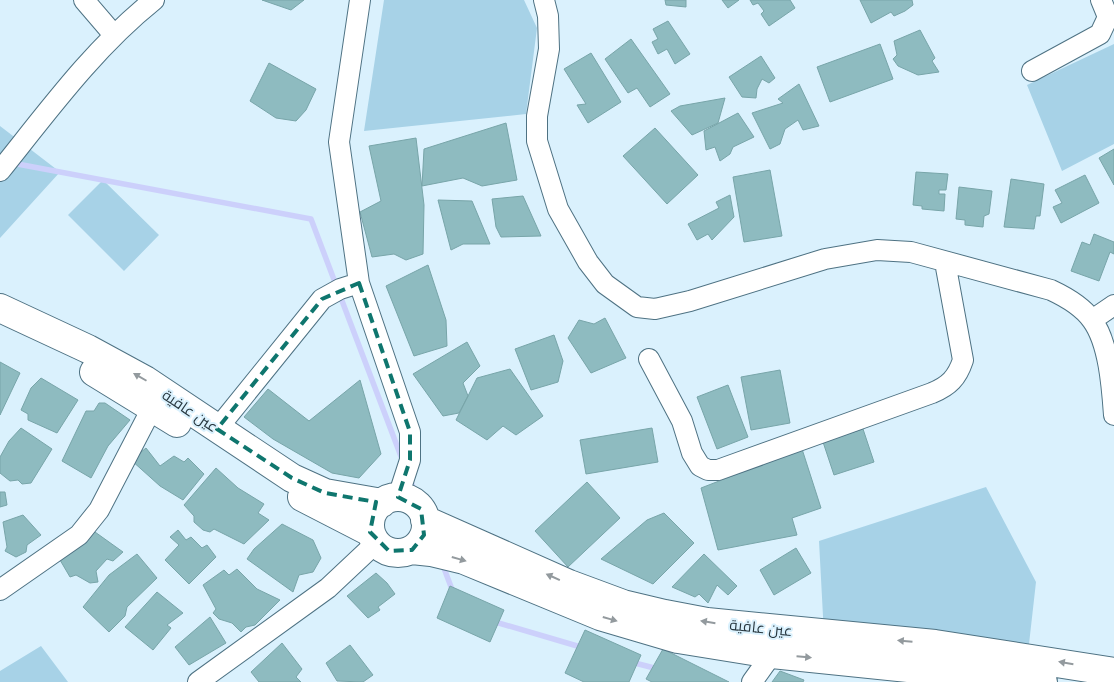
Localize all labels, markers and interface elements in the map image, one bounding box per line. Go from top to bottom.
one-way arrow [133,373,146,382]
street label: عين عافية [158,385,222,437]
one-way arrow [452,556,467,564]
one-way arrow [546,573,560,581]
street label: عين عافية [729,615,793,641]
one-way arrow [603,616,618,624]
one-way arrow [700,618,716,626]
one-way arrow [897,637,913,645]
one-way arrow [796,653,812,661]
one-way arrow [1058,659,1074,667]

